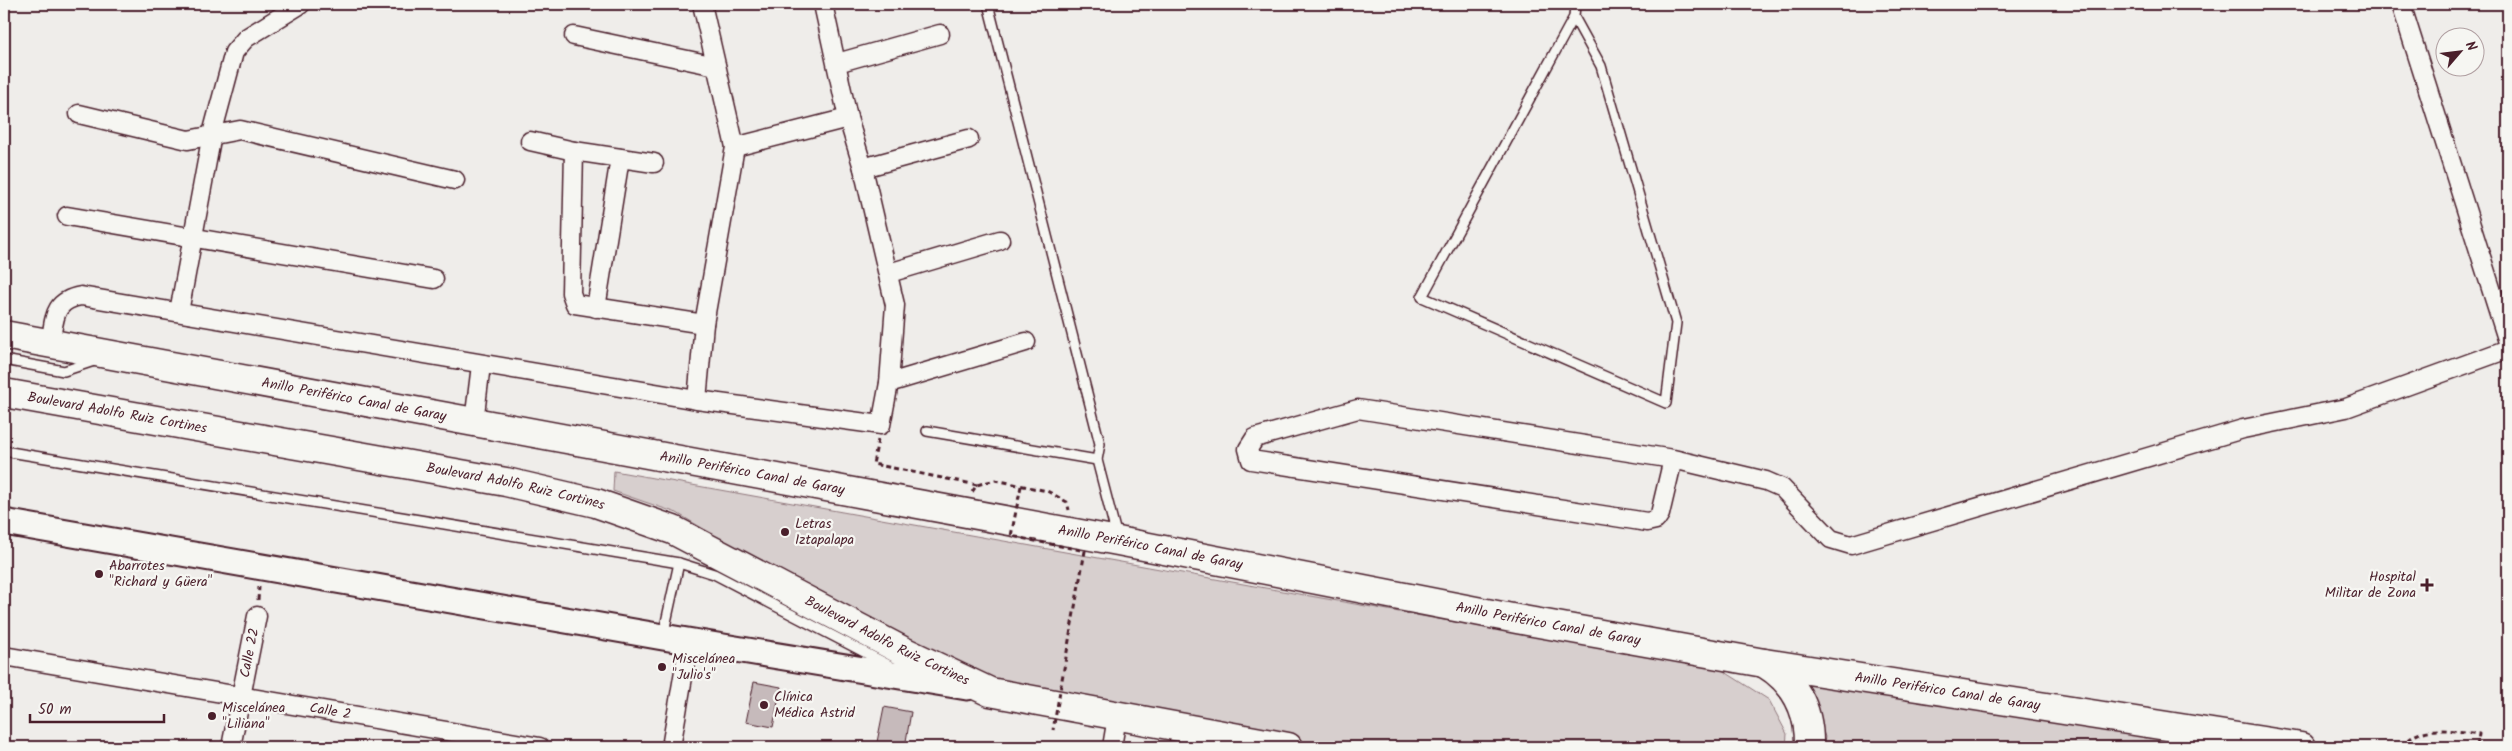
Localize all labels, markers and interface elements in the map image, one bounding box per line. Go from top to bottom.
north arrow [2434,28,2484,78]
text: N [2459,37,2482,56]
street label: Anillo Periférico Canal de Garay [260,372,449,428]
street label: Boulevard Adolfo Ruiz Cortines [26,386,209,440]
street label: Anillo Periférico Canal de Garay [658,446,847,501]
street label: Boulevard Adolfo Ruiz Cortines [424,457,608,516]
place label: Letras Iztapalapa [795,513,854,551]
street label: Anillo Periférico Canal de Garay [1056,519,1245,576]
marker: Letras Iztapalapa [779,526,791,538]
place label: Abarrotes "Richard y Güera" [109,555,213,593]
place label: Hospital Militar de Zona [2325,566,2417,604]
marker: Abarrotes "Richard y Güera" [93,568,105,580]
marker: Hospital Militar de Zona [2420,578,2434,592]
street label: Boulevard Adolfo Ruiz Cortines [801,590,973,692]
street label: Anillo Periférico Canal de Garay [1454,596,1643,652]
street label: Calle 22 [234,626,265,680]
place label: Miscelánea "Julio's" [672,648,735,686]
marker: Miscelánea "Julio's" [656,661,668,673]
street label: Anillo Periférico Canal de Garay [1853,666,2042,717]
place label: Clínica Médica Astrid [774,686,856,724]
scale bar [30,691,164,723]
place label: Miscelánea "Liliana" [222,697,285,735]
street label: Calle 2 [308,697,353,726]
text: 50 m [38,698,72,722]
marker: Clínica Médica Astrid [758,699,770,711]
marker: Miscelánea "Liliana" [206,710,218,722]

